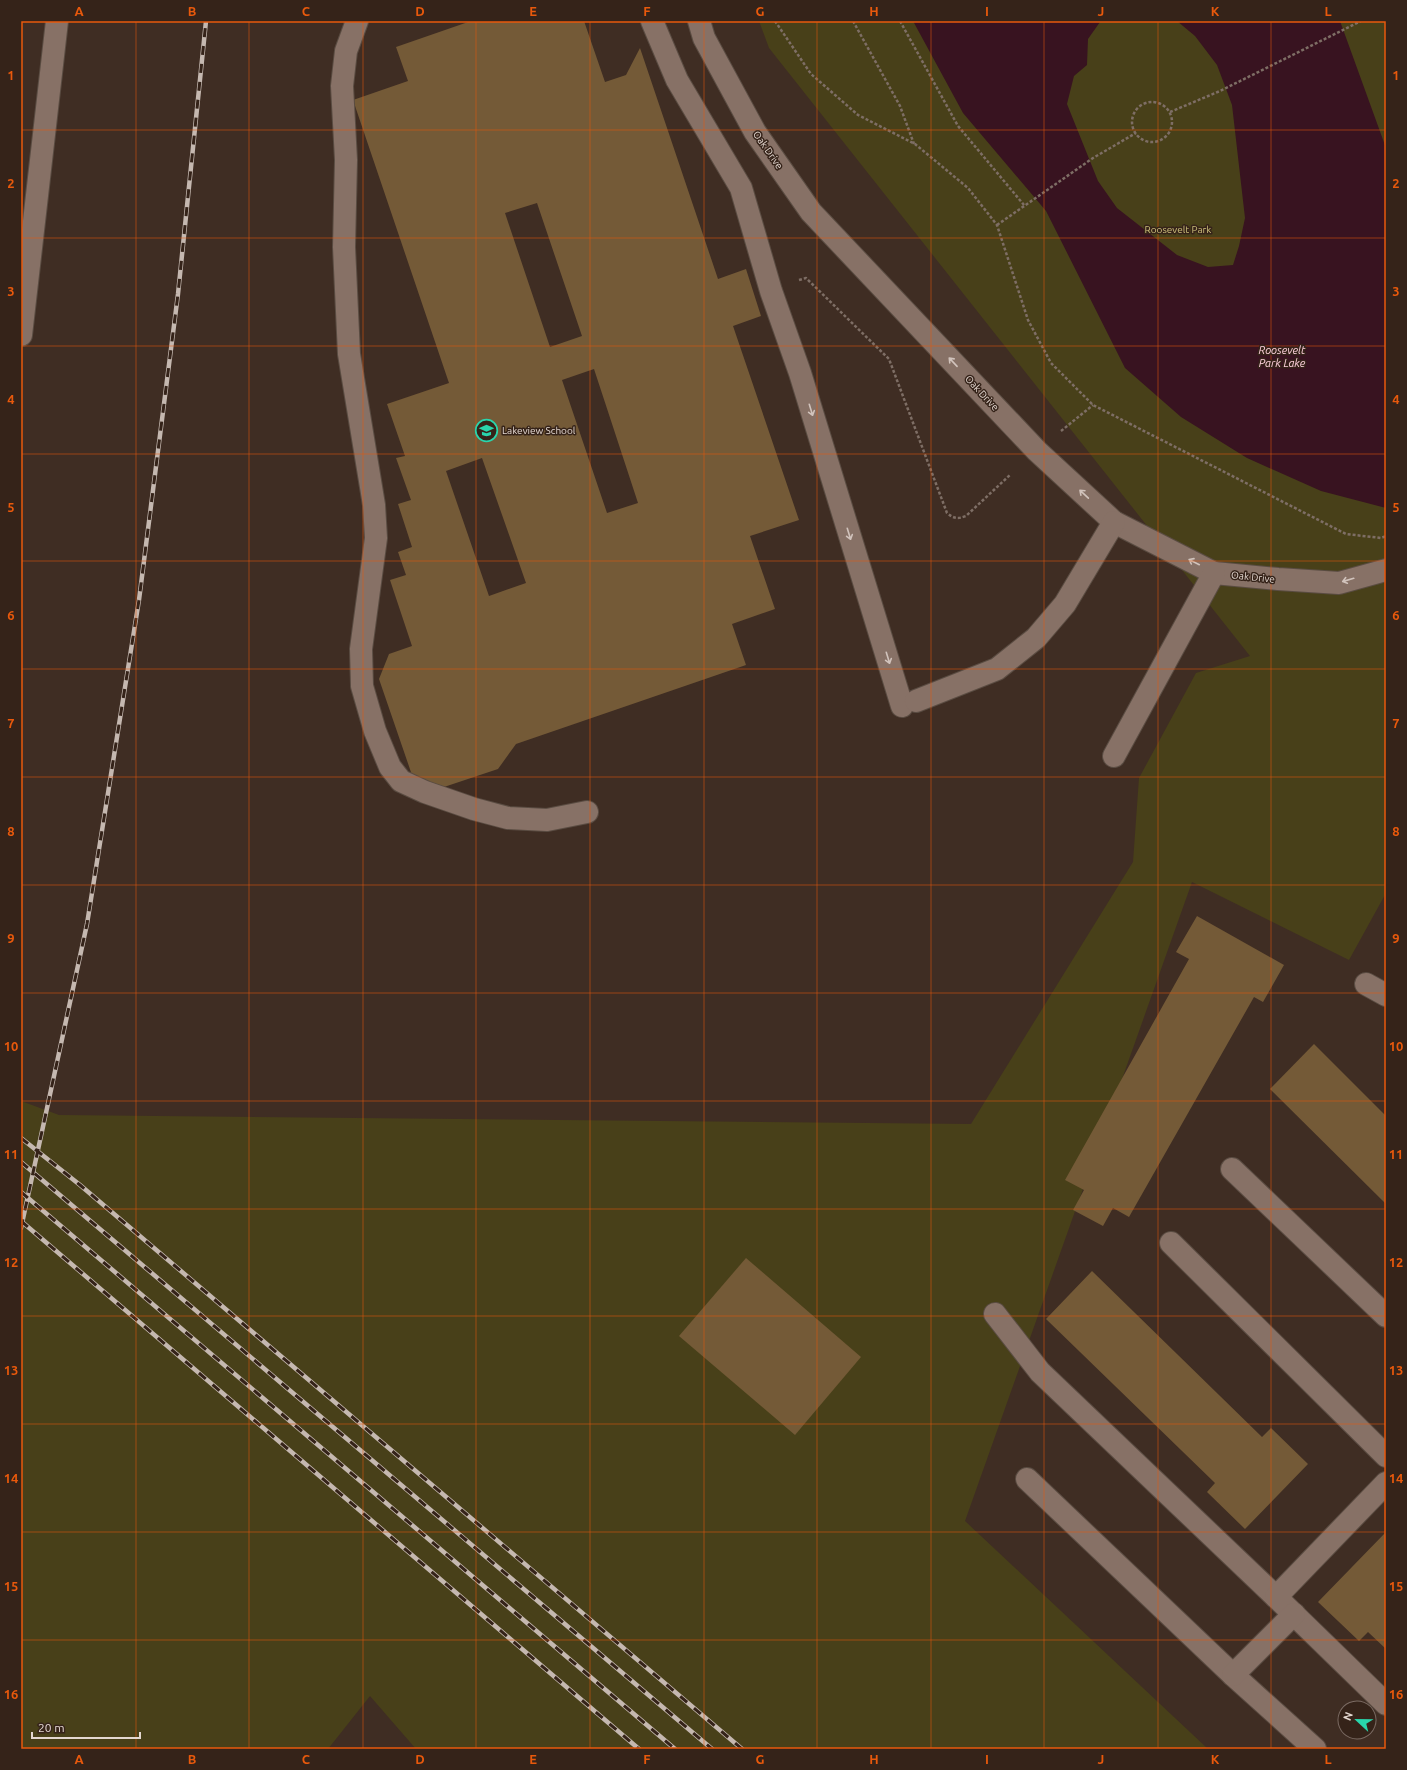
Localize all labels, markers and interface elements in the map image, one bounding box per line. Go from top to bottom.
text: A [74,4,84,18]
text: B [188,4,197,18]
text: C [302,4,311,18]
text: D [415,4,425,18]
text: E [529,4,537,18]
text: F [643,4,651,18]
text: G [756,4,765,18]
text: H [869,4,879,18]
text: I [985,4,989,18]
text: J [1098,4,1104,18]
text: K [1211,4,1220,18]
text: L [1324,4,1332,18]
text: 1 [7,68,15,82]
text: 1 [1392,68,1400,82]
street label: Oak Drive [751,129,785,171]
text: 2 [7,176,15,190]
text: 2 [1392,176,1400,190]
park label: Roosevelt Park [1145,224,1211,235]
text: 3 [7,284,15,298]
text: 3 [1392,284,1400,298]
water label: Roosevelt Park Lake [1259,344,1306,369]
one-way arrow [949,357,958,367]
street label: Oak Drive [963,373,1001,413]
text: 4 [7,392,15,406]
text: 4 [1392,392,1400,406]
one-way arrow [808,403,815,416]
school or university icon: Lakeview School [474,417,500,443]
place label: Lakeview School [502,425,576,436]
one-way arrow [1079,489,1089,499]
text: 5 [7,500,15,514]
text: 5 [1392,500,1400,514]
one-way arrow [846,527,853,540]
one-way arrow [1188,558,1200,565]
street label: Oak Drive [1231,569,1275,585]
one-way arrow [1342,577,1355,584]
text: 6 [7,608,15,622]
text: 6 [1392,608,1400,622]
one-way arrow [885,652,892,665]
text: 7 [7,716,15,730]
text: 7 [1392,716,1400,730]
text: 8 [7,824,15,838]
text: 8 [1392,824,1400,838]
text: 9 [7,931,15,945]
text: 9 [1392,931,1400,945]
text: 10 [4,1039,18,1053]
text: 10 [1389,1039,1403,1053]
text: 11 [4,1147,18,1161]
text: 11 [1389,1147,1403,1161]
text: 12 [4,1255,18,1269]
text: 12 [1389,1255,1403,1269]
text: 13 [4,1363,18,1377]
text: 13 [1389,1363,1403,1377]
text: 14 [4,1471,18,1485]
text: 14 [1389,1471,1403,1485]
text: 15 [4,1579,18,1593]
text: 15 [1389,1579,1403,1593]
text: 16 [4,1687,18,1701]
text: 16 [1389,1687,1403,1701]
north arrow [1337,1700,1377,1740]
text: N [1341,1710,1355,1722]
scale bar [32,1714,140,1740]
text: 20 m [38,1721,65,1734]
text: A [74,1752,84,1766]
text: B [188,1752,197,1766]
text: C [302,1752,311,1766]
text: D [415,1752,425,1766]
text: E [529,1752,537,1766]
text: F [643,1752,651,1766]
text: G [756,1752,765,1766]
text: H [869,1752,879,1766]
text: I [985,1752,989,1766]
text: J [1098,1752,1104,1766]
text: K [1211,1752,1220,1766]
text: L [1324,1752,1332,1766]

